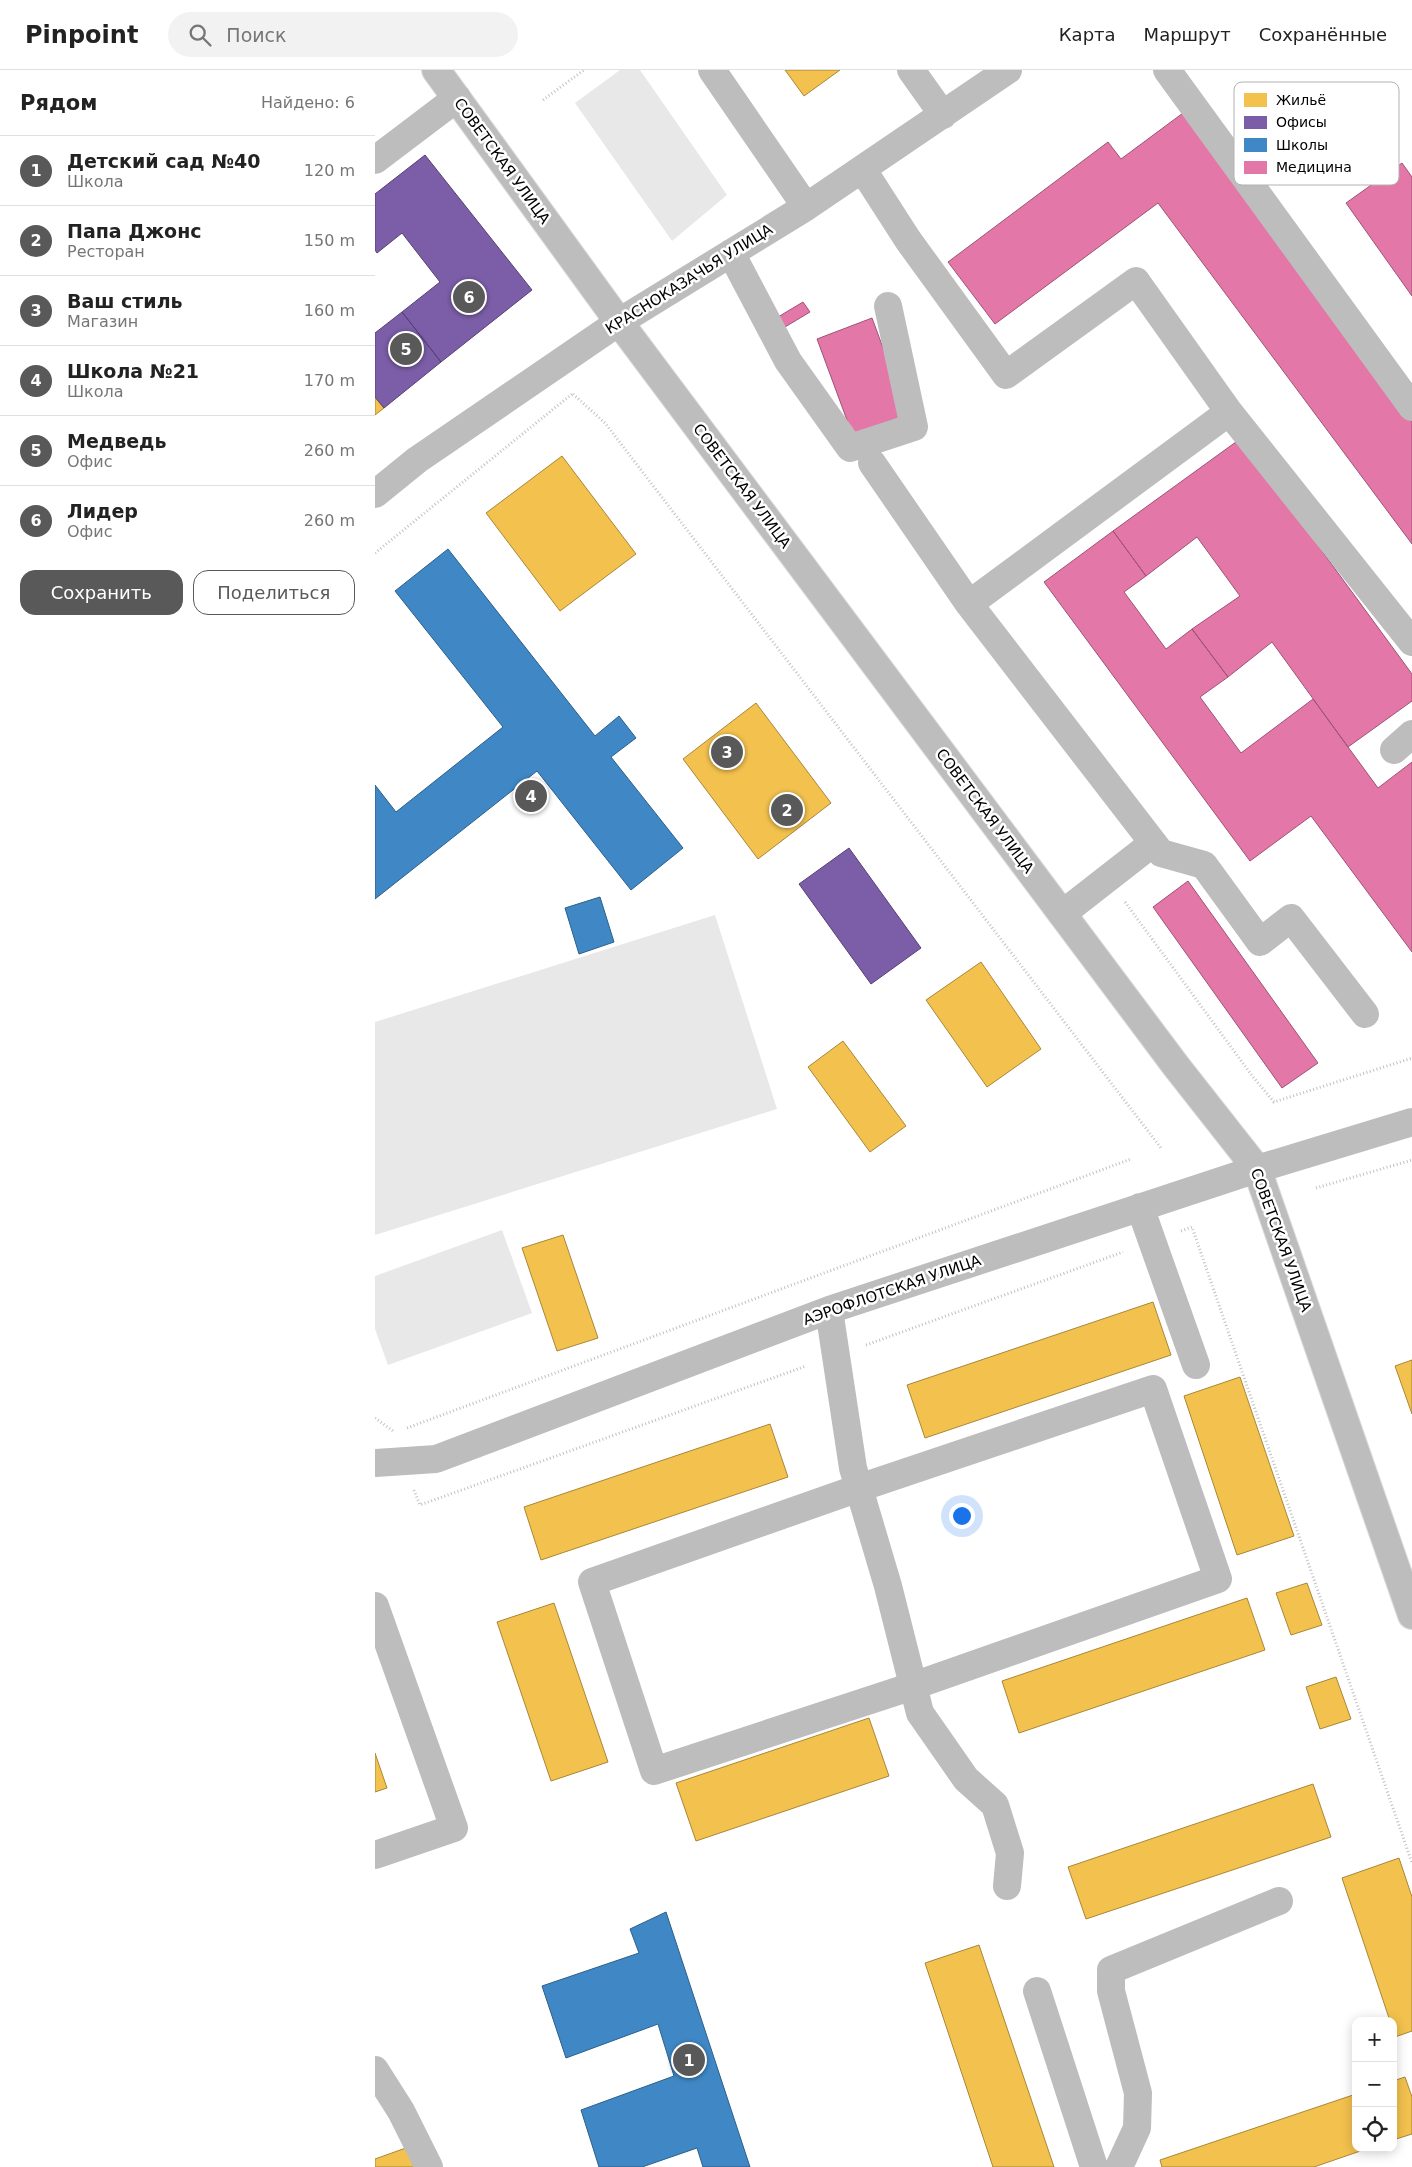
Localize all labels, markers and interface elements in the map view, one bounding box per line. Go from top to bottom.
search box [168,12,518,57]
text: Pinpoint [25,21,138,49]
icon: search [186,21,214,49]
text: Поиск [226,24,287,46]
text: Карта [1059,24,1116,45]
text: Маршрут [1144,24,1231,45]
text: Сохранённые [1259,24,1387,45]
legend [1234,82,1399,185]
text: Рядом [20,91,97,115]
text: Жильё [1276,92,1326,108]
text: Найдено: 6 [261,93,355,112]
street label: СОВЕТСКАЯ УЛИЦА [450,94,554,228]
text: Офисы [1276,114,1327,130]
text: Школы [1276,137,1328,153]
text: Детский сад №40 [67,150,261,172]
text: Медицина [1276,159,1352,175]
text: 1 [30,161,42,180]
text: 120 m [304,161,355,180]
text: Школа [67,172,124,191]
text: Папа Джонс [67,220,202,242]
street label: КРАСНОКАЗАЧЬЯ УЛИЦА [602,220,776,338]
text: 2 [30,231,42,250]
text: 150 m [304,231,355,250]
text: Ресторан [67,242,145,261]
pin: 6 [453,278,485,316]
text: Ваш стиль [67,290,183,312]
text: 3 [30,301,42,320]
text: 160 m [304,301,355,320]
text: Магазин [67,312,138,331]
pin: 5 [390,330,422,368]
text: Школа №21 [67,360,199,382]
text: 4 [30,371,42,390]
text: 170 m [304,371,355,390]
text: Школа [67,382,124,401]
street label: СОВЕТСКАЯ УЛИЦА [689,420,795,552]
text: Медведь [67,430,166,452]
text: 5 [30,441,42,460]
text: 260 m [304,441,355,460]
text: Офис [67,452,112,471]
text: Лидер [67,500,138,522]
text: 6 [30,511,42,530]
text: 260 m [304,511,355,530]
text: Офис [67,522,112,541]
button: Сохранить [20,570,183,615]
button: Поделиться [193,570,355,615]
pin: 3 [711,733,743,771]
street label: СОВЕТСКАЯ УЛИЦА [932,745,1038,877]
pin: 4 [515,777,547,815]
pin: 2 [771,791,803,829]
street label: СОВЕТСКАЯ УЛИЦА [1247,1166,1316,1315]
street label: АЭРОФЛОТСКАЯ УЛИЦА [801,1251,984,1329]
your location [949,1503,975,1529]
map controls [1352,2017,1397,2152]
button: + [1352,2017,1397,2062]
pin: 1 [673,2041,705,2079]
button: − [1352,2062,1397,2107]
button: locate [1352,2107,1397,2152]

